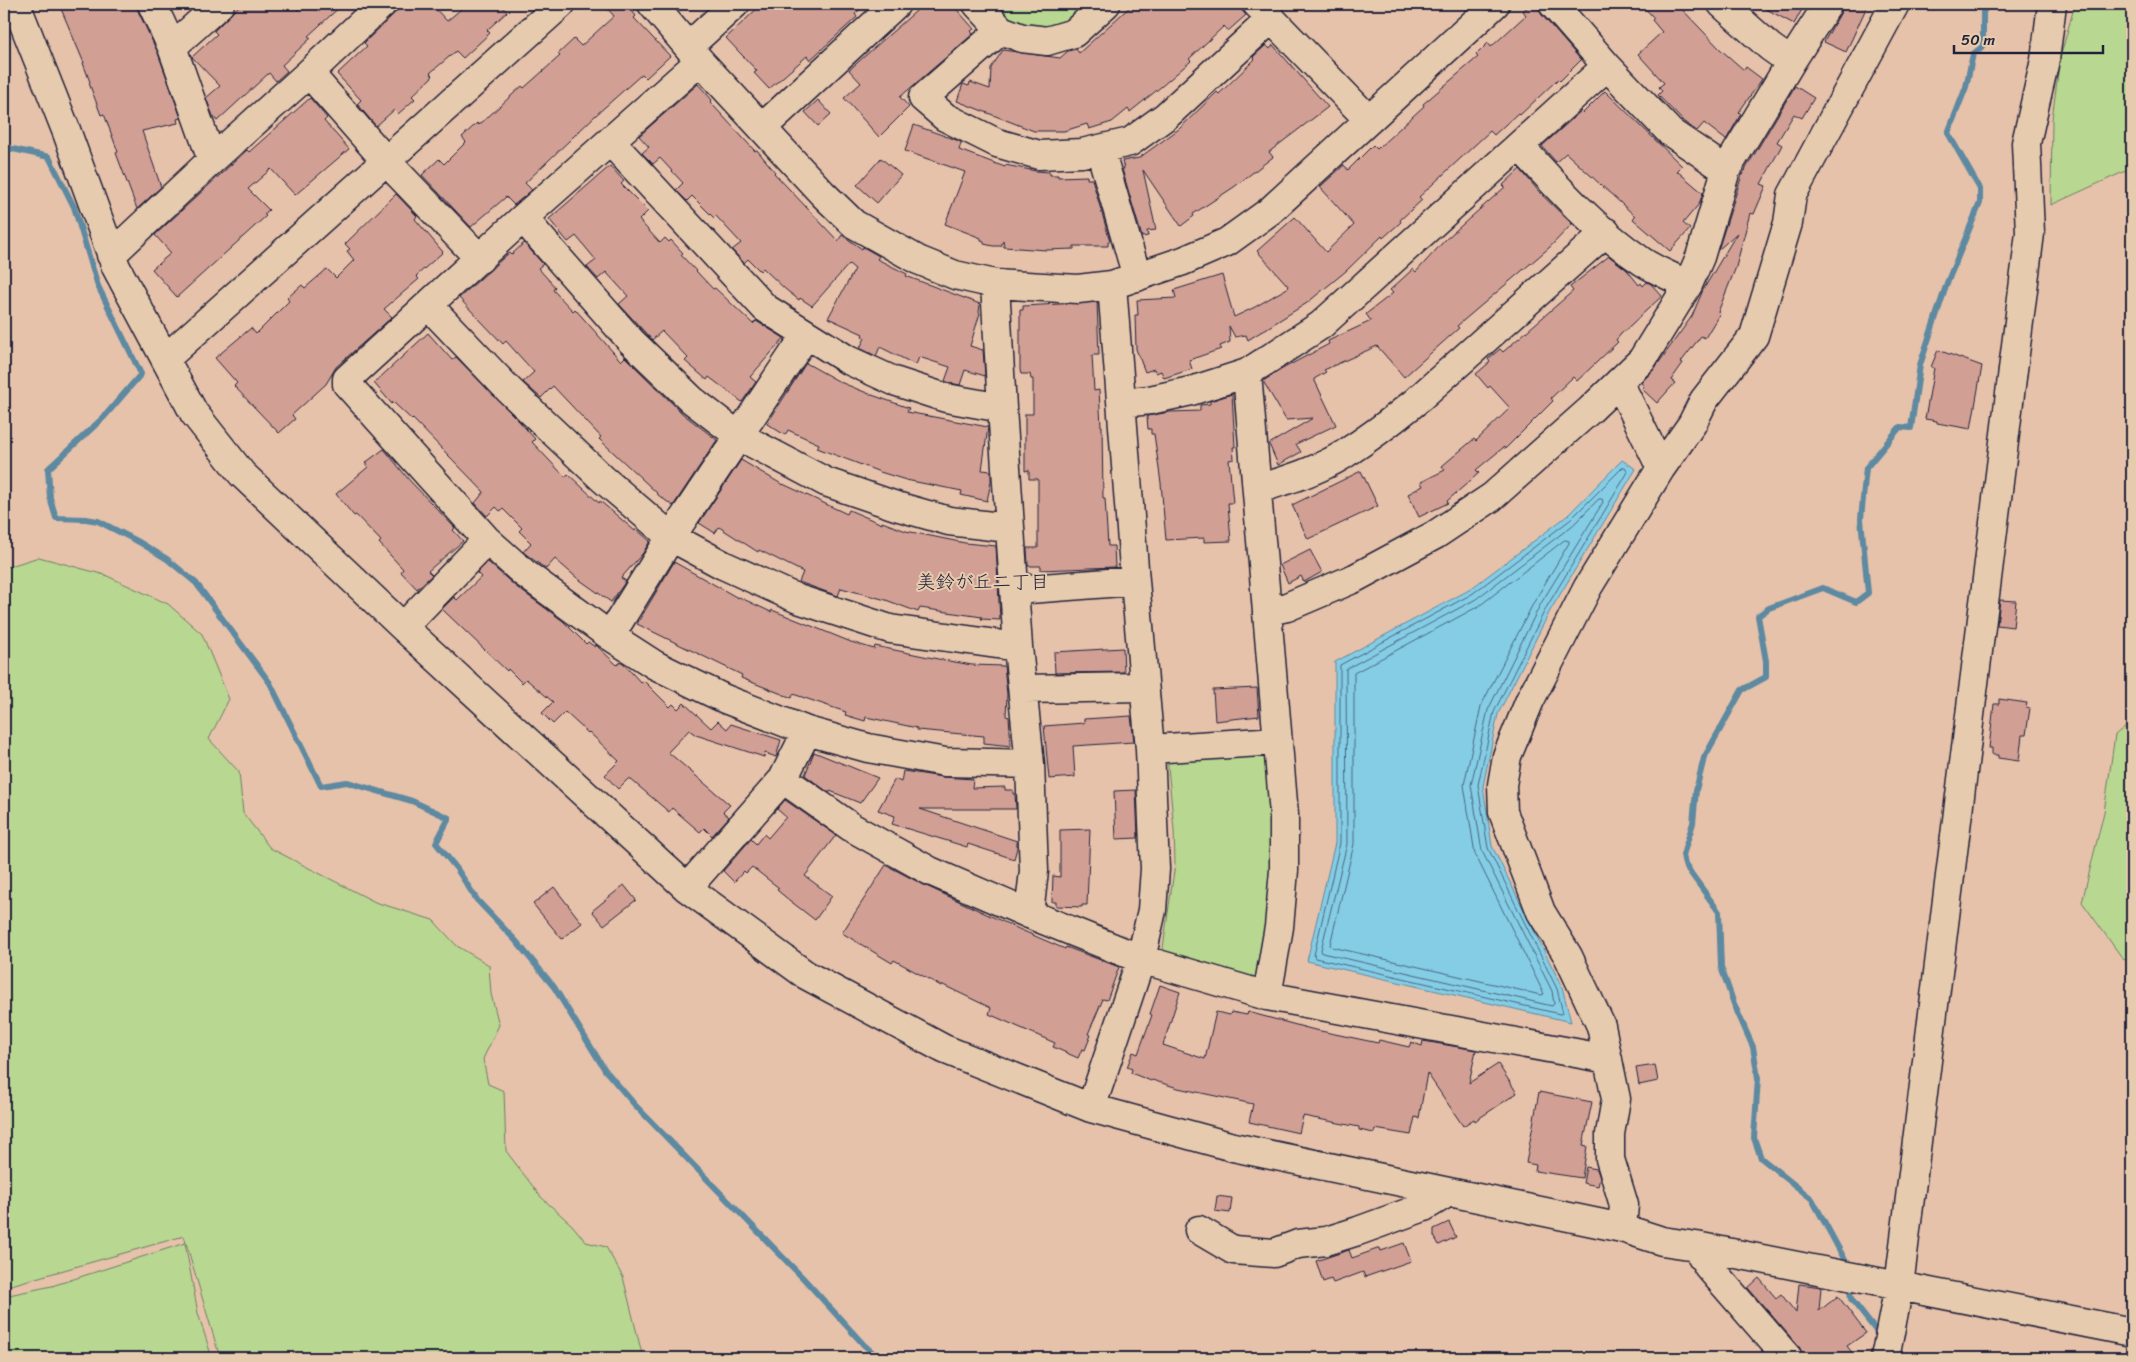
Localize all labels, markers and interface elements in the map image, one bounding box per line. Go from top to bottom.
scale bar [1954,22,2102,54]
text: 50 m [1961,27,1996,53]
district label: 美鈴が丘二丁目 [916,565,1050,598]

